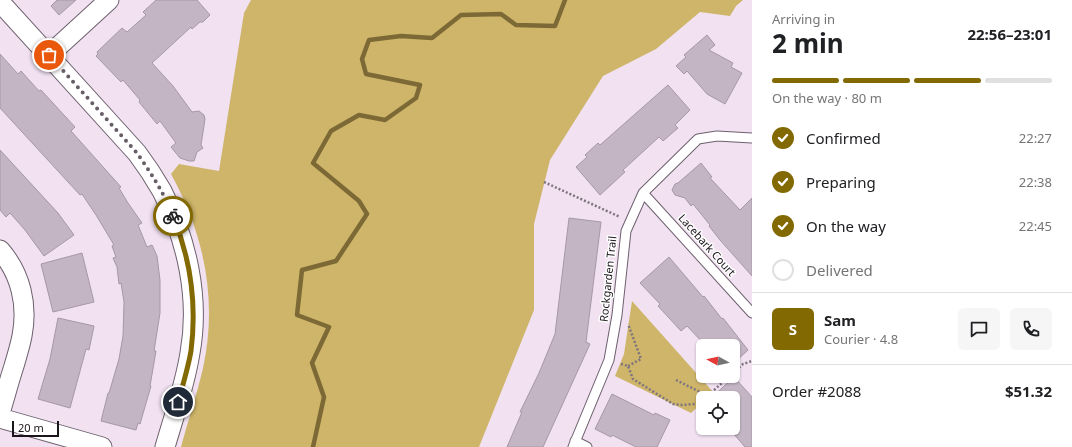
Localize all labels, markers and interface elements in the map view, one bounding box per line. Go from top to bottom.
text: Arriving in [772,10,835,28]
text: 22:56–23:01 [967,24,1052,44]
text: 2 min [772,25,844,61]
pin [32,38,66,72]
icon: bag [38,44,60,66]
text: On the way · 80 m [772,89,882,107]
icon: check [772,127,794,149]
text: Confirmed [806,128,881,148]
text: 22:27 [1019,129,1052,147]
icon: check [772,171,794,193]
text: Preparing [806,172,876,192]
text: 22:38 [1019,173,1052,191]
courier [153,196,193,236]
icon: bike [162,205,184,227]
street label: Lacebark Court [676,210,739,279]
icon: check [772,215,794,237]
text: On the way [806,216,886,236]
text: 22:45 [1019,217,1052,235]
street label: Rockgarden Trail [596,235,619,323]
text: Delivered [806,260,873,280]
button: chat [958,308,1000,350]
button: phone [1010,308,1052,350]
text: Sam [824,310,856,330]
text: S [789,319,797,339]
text: Courier · 4.8 [824,330,898,348]
north arrow [696,339,740,383]
map controls [696,339,740,435]
text: Order #2088 [772,381,861,401]
text: $51.32 [1005,381,1052,401]
pin [161,385,195,419]
icon: home [167,391,189,413]
button: locate [696,391,740,435]
scale bar [12,419,59,438]
text: 20 m [18,420,44,435]

